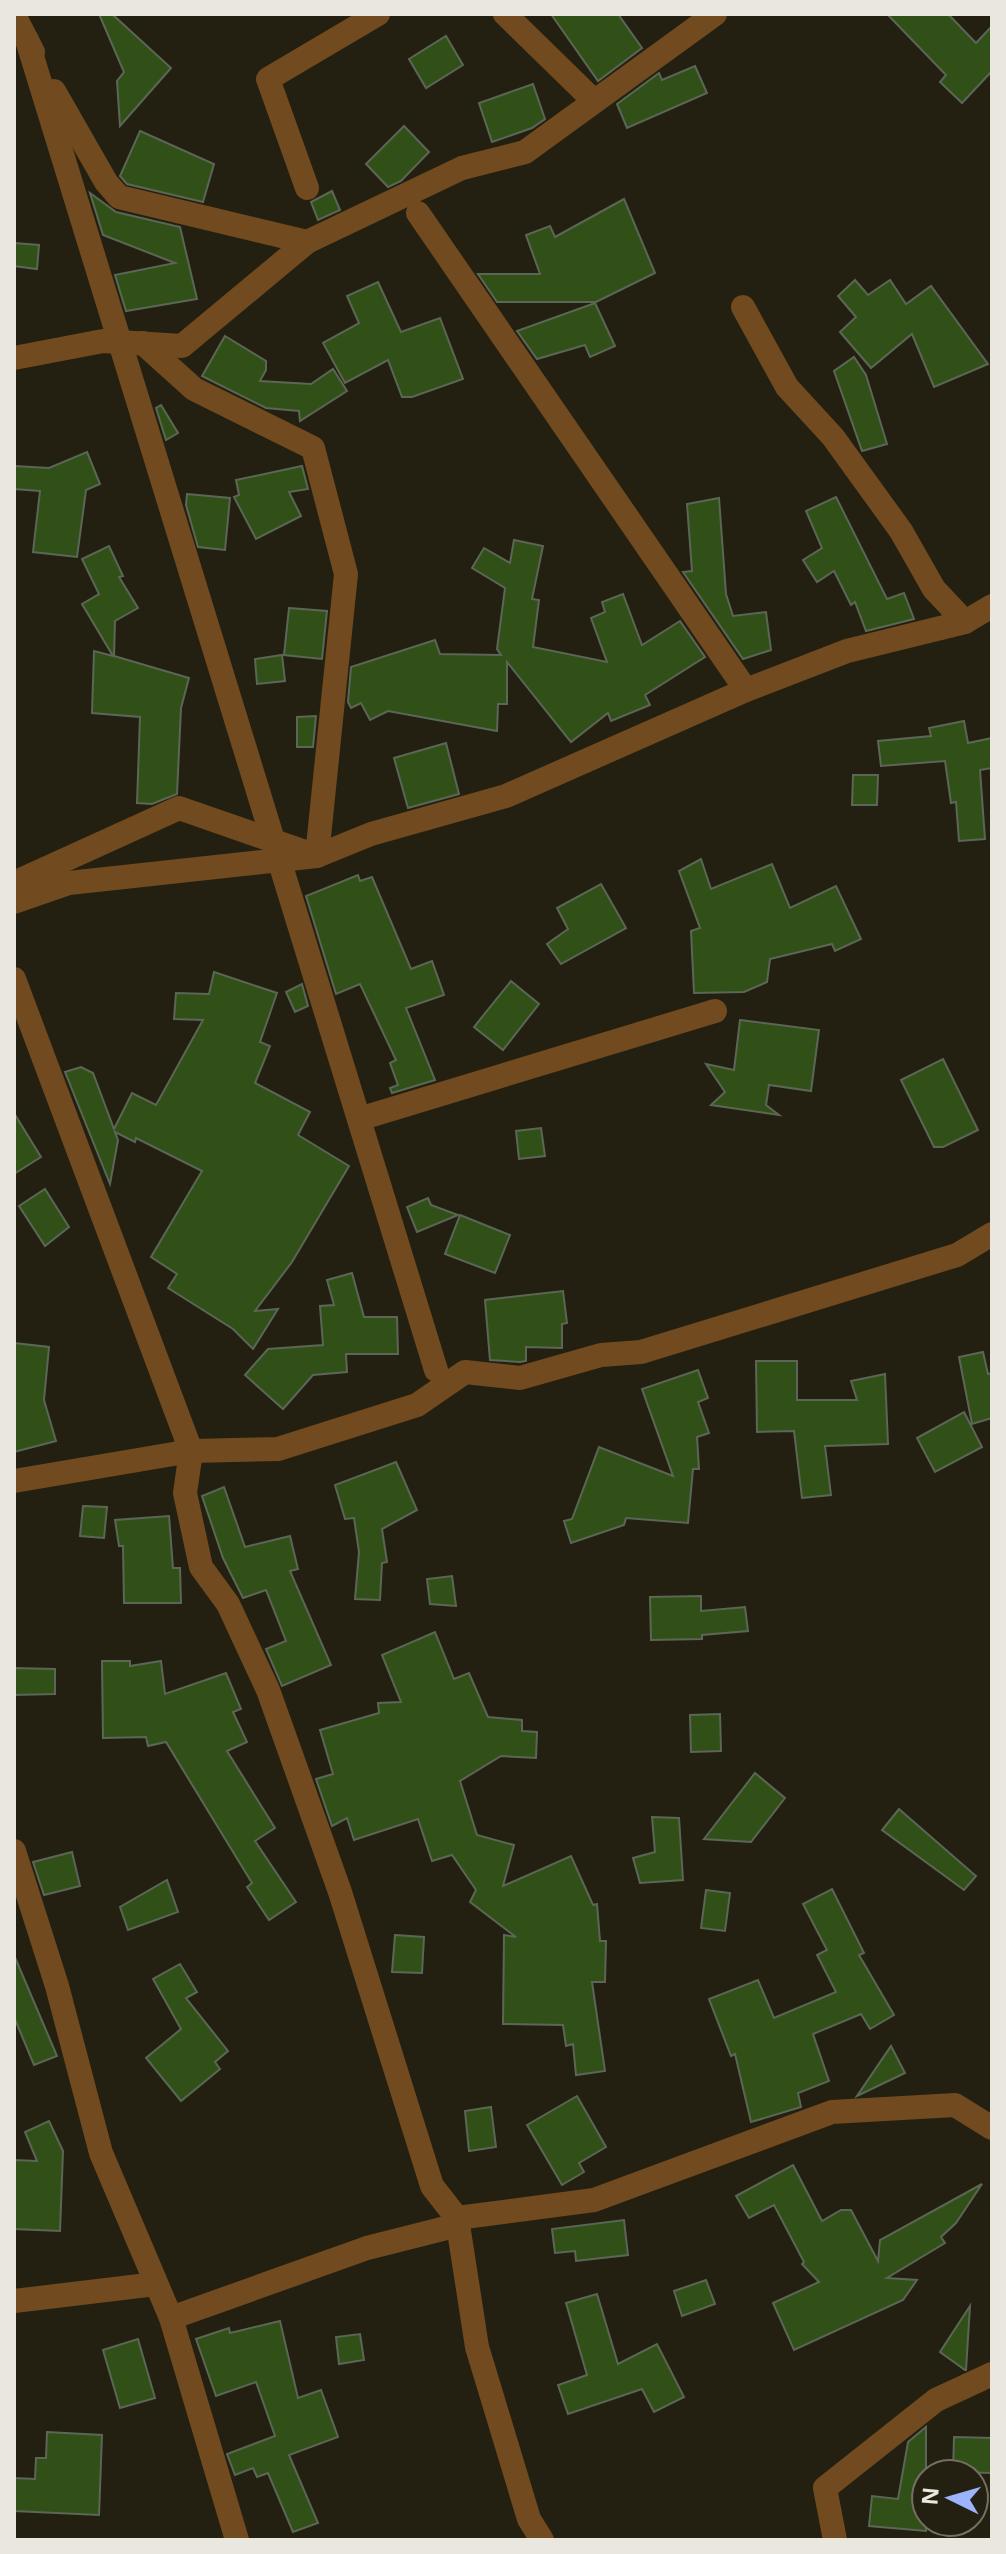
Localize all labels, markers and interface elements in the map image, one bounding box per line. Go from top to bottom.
north arrow [910,2458,990,2538]
text: N [913,2486,945,2506]

